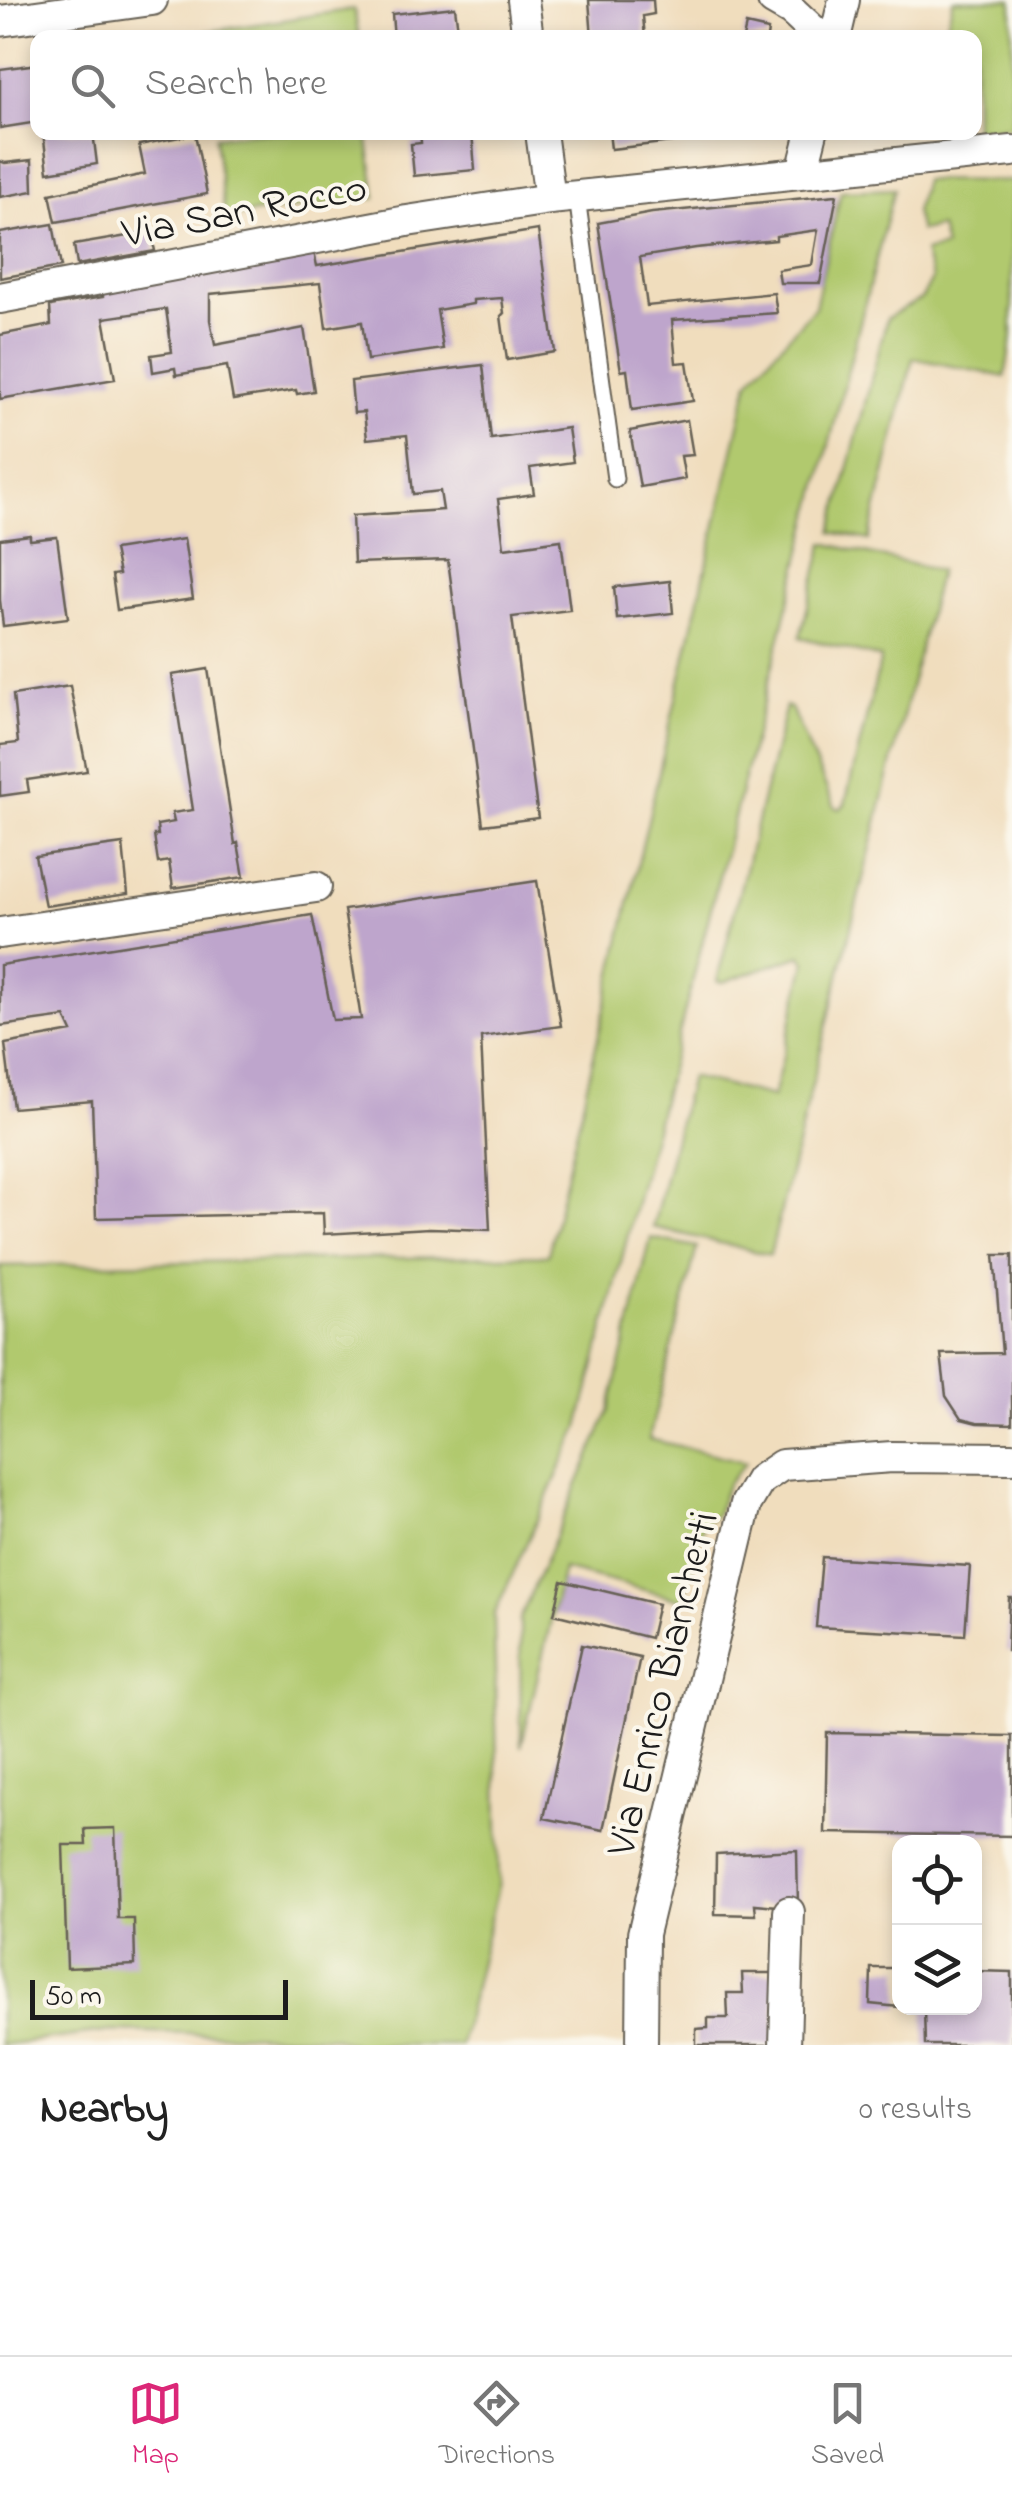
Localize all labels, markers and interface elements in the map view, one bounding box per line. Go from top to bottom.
search box [30,30,982,140]
text: Search here [145,57,327,113]
icon: search [65,58,120,113]
street label: Via San Rocco [117,159,372,266]
street label: Via Enrico Bianchetti [592,1506,737,1864]
map controls [892,1835,982,2015]
button: locate [892,1835,982,1925]
button: layers [892,1925,982,2015]
scale bar [30,1975,288,2020]
text: 50 m [45,1977,102,2018]
text: Nearby [40,2080,168,2141]
text: 0 results [859,2087,972,2134]
tab: Map [128,2376,183,2477]
tab: Directions [439,2376,555,2477]
tab: Saved [811,2376,884,2477]

